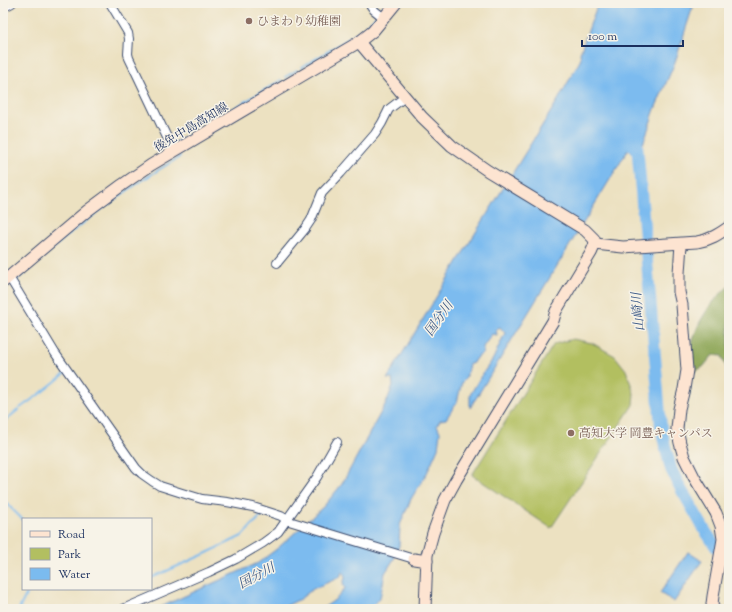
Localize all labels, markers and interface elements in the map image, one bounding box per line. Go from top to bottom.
place label: ひまわり幼稚園 [257,13,341,31]
marker: ひまわり幼稚園 [244,16,254,26]
scale bar [582,22,683,48]
text: 100 m [588,28,617,46]
street label: 後免中島高知線 [151,99,232,157]
water label: 山崎川 [628,290,650,332]
water label: 国分川 [421,296,459,340]
place label: 高知大学 岡豊キャンパス [579,425,713,443]
marker: 高知大学 岡豊キャンパス [566,428,576,438]
legend [22,518,152,590]
text: Road [58,526,85,544]
text: Park [58,546,81,564]
water label: 国分川 [235,559,280,594]
text: Water [58,566,91,584]

